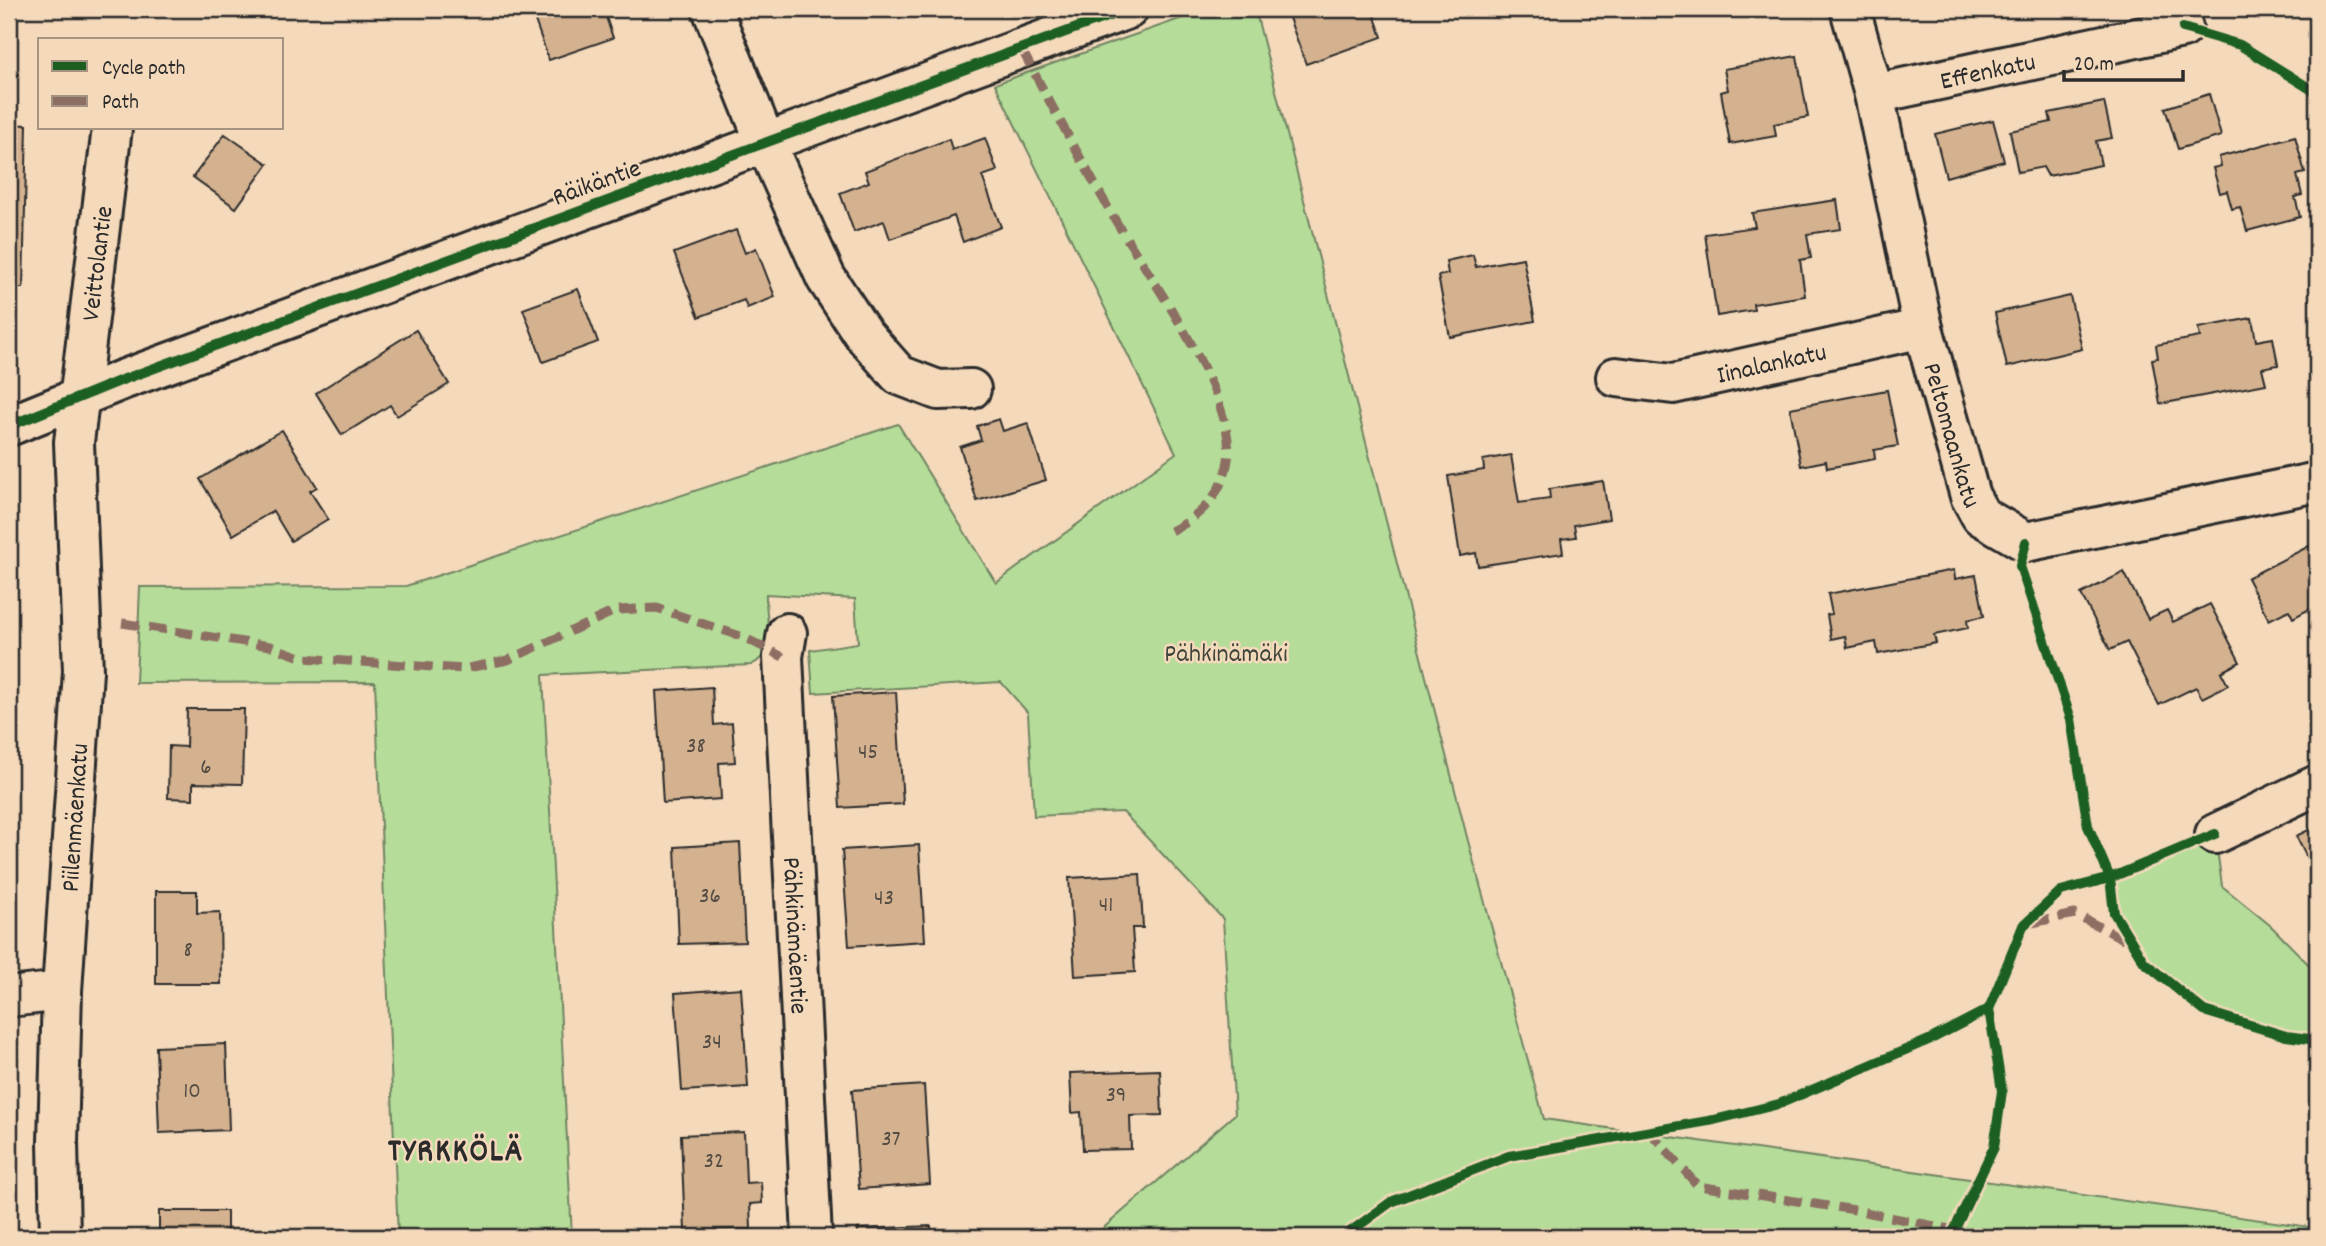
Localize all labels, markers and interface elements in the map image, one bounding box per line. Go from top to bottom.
legend [38,38,284,130]
scale bar [2064,38,2182,82]
street label: Effenkatu [1937,45,2039,101]
text: 20 m [2074,51,2114,81]
text: Cycle path [102,55,185,85]
text: Path [102,89,139,119]
street label: Räikäntie [548,151,647,217]
street label: Veittolantie [74,204,124,323]
street label: Iinalankatu [1714,335,1830,396]
street label: Peltomaankatu [1912,359,1988,516]
park label: Pähkinämäki [1164,637,1288,674]
house number: 38 [686,731,706,764]
house number: 45 [858,737,878,770]
street label: Piilenmäenkatu [54,742,100,893]
house number: 6 [200,752,212,785]
street label: Pähkinämäentie [771,856,816,1015]
house number: 36 [699,881,721,914]
house number: 43 [874,883,894,916]
house number: 41 [1099,890,1113,923]
house number: 8 [183,935,193,968]
house number: 34 [702,1027,722,1060]
house number: 10 [183,1076,201,1109]
house number: 39 [1106,1080,1126,1113]
house number: 37 [881,1124,901,1157]
district label: TYRKKÖLÄ [388,1130,524,1177]
house number: 32 [704,1146,724,1179]

